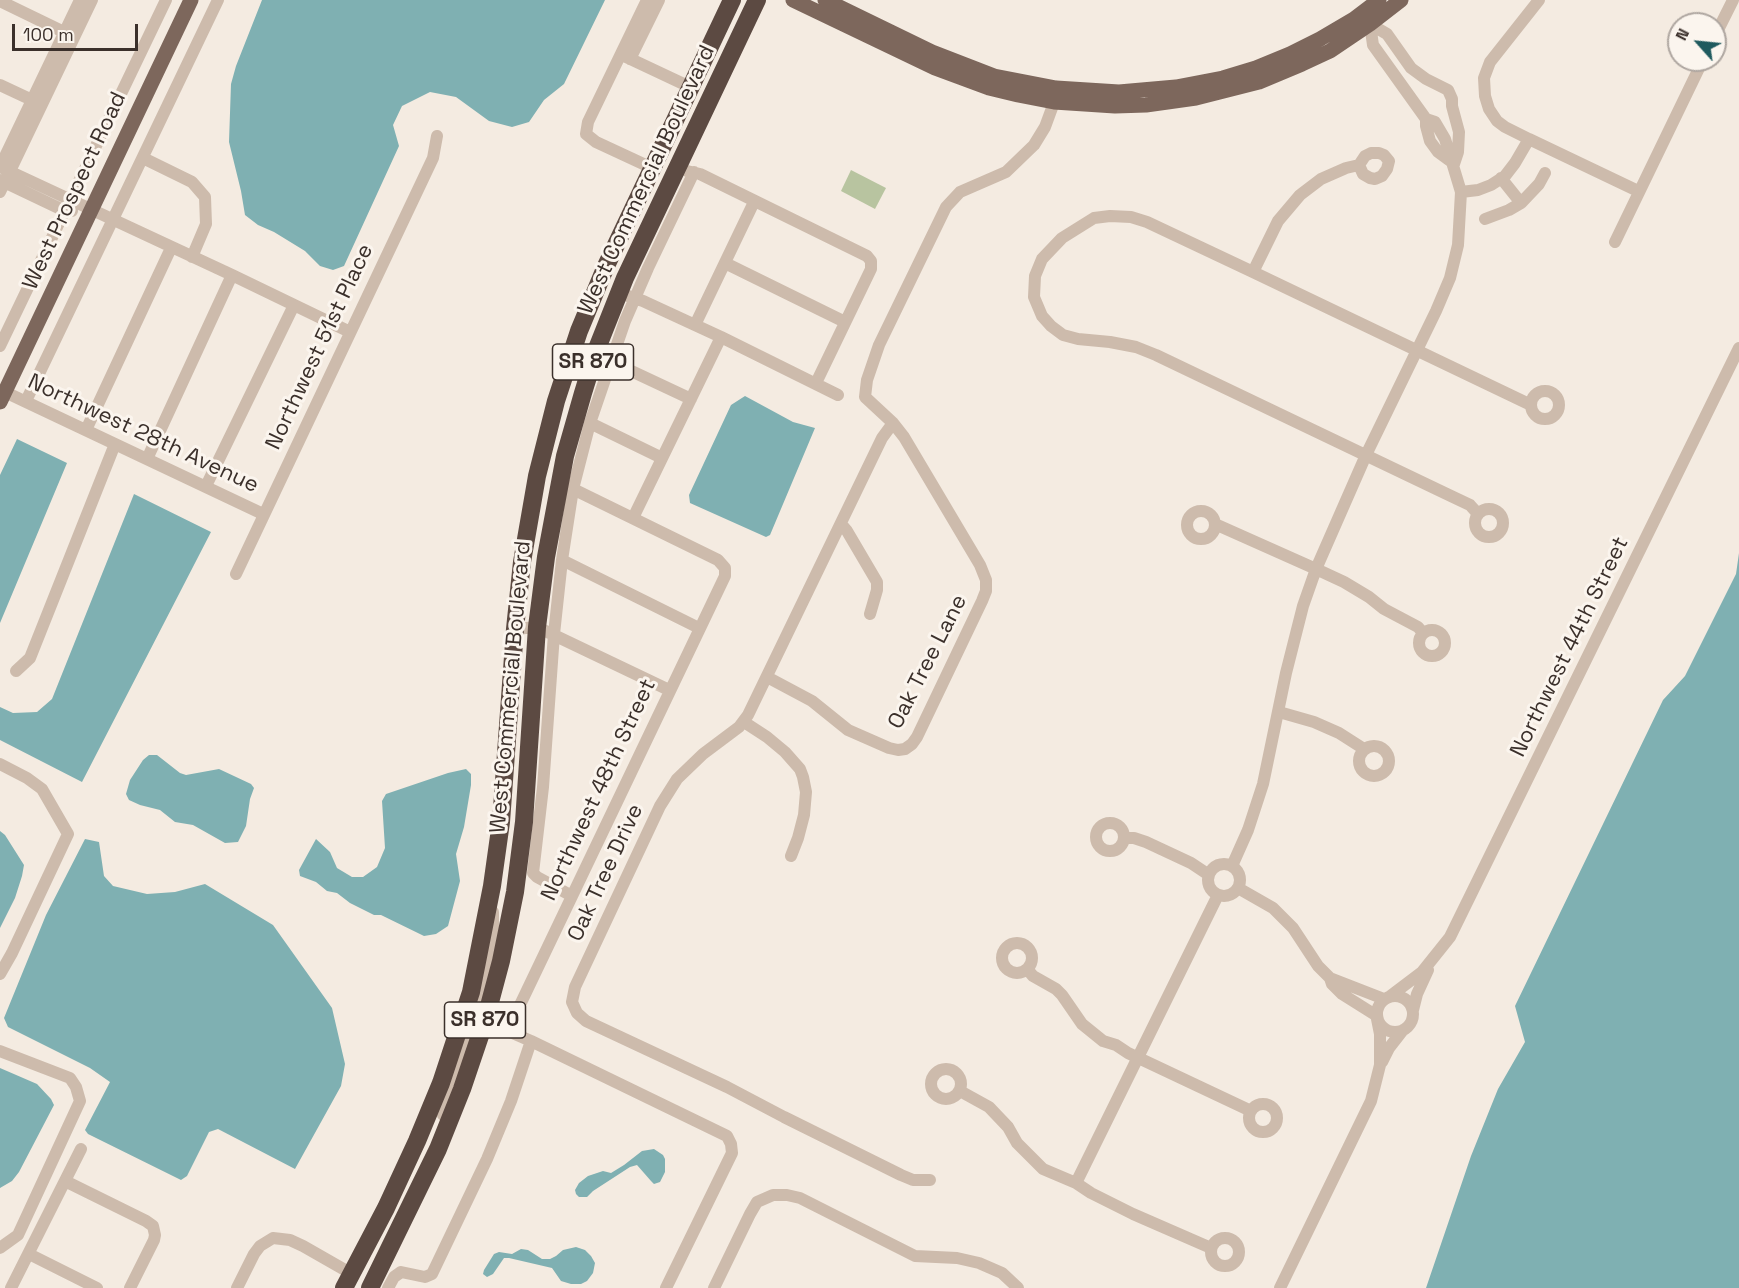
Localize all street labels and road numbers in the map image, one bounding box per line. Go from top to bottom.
street label: West Commercial Boulevard [573,41,721,319]
street label: West Prospect Road [18,88,132,294]
street label: Northwest 51st Place [261,240,379,454]
road number: SR 870 [552,344,634,380]
street label: Northwest 28th Avenue [23,369,263,499]
street label: Northwest 44th Street [1505,533,1635,761]
street label: West Commercial Boulevard [485,540,537,834]
street label: Oak Tree Lane [883,591,973,733]
street label: Northwest 48th Street [536,675,662,905]
street label: Oak Tree Drive [563,800,649,946]
road number: SR 870 [444,1002,526,1038]

